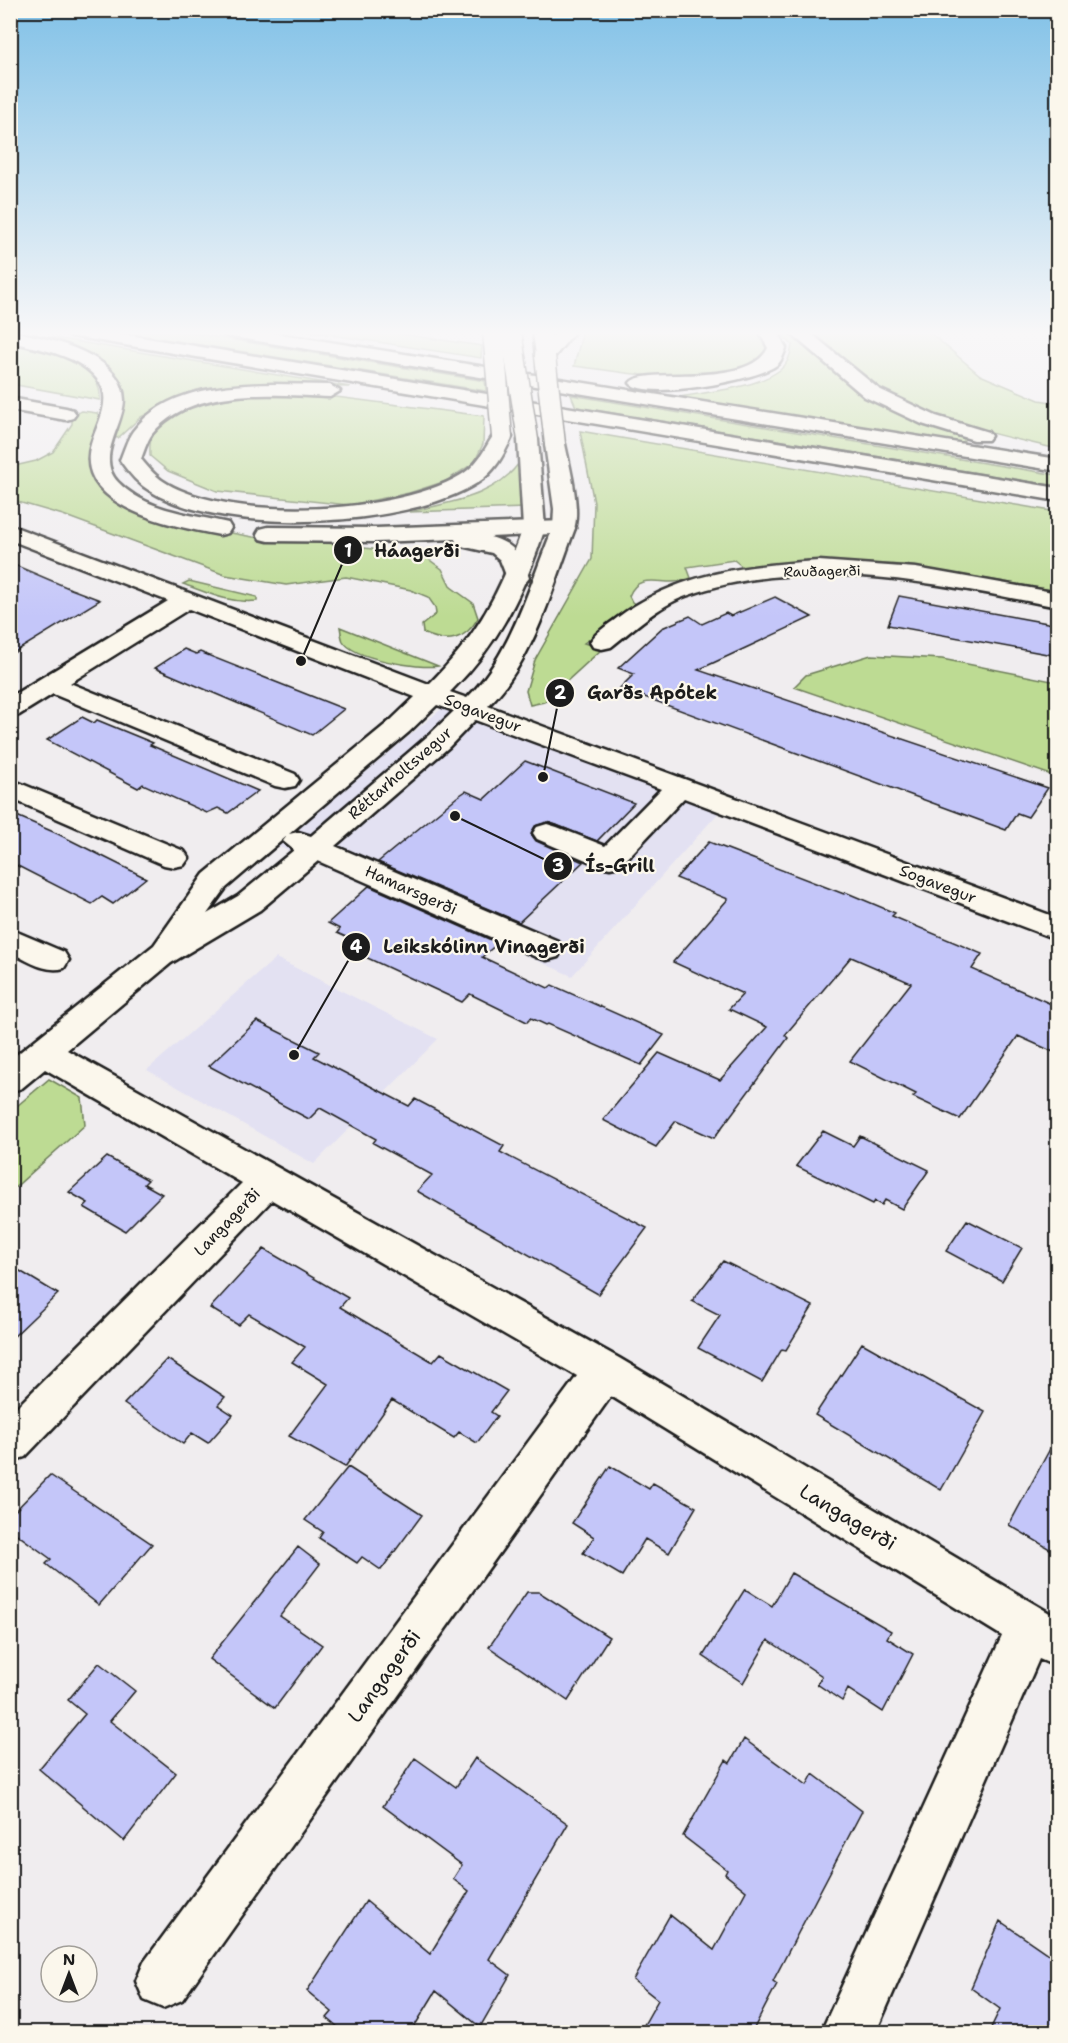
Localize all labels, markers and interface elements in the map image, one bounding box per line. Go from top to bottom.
callout: Háagerði [333,532,472,568]
text: 1 [344,539,352,563]
text: Háagerði [374,539,460,563]
street label: Rauðagerði [783,561,861,581]
callout: Garðs Apótek [545,675,729,711]
text: 2 [554,681,567,705]
text: Garðs Apótek [587,681,717,705]
street label: Sogavegur [441,689,525,737]
street label: Réttarholtsvegur [343,722,457,824]
callout: Ís-Grill [543,848,667,884]
text: Ís-Grill [585,852,655,878]
text: 3 [552,854,564,878]
street label: Hamarsgerði [362,860,460,920]
street label: Sogavegur [896,860,980,908]
callout: Leikskólinn Vinagerði [341,929,597,965]
text: 4 [350,935,363,959]
text: Leikskólinn Vinagerði [383,935,585,959]
street label: Langagerði [189,1183,265,1261]
street label: Langagerði [795,1478,901,1556]
street label: Langagerði [341,1624,427,1728]
north arrow [39,1944,99,2004]
text: N [63,1949,75,1970]

